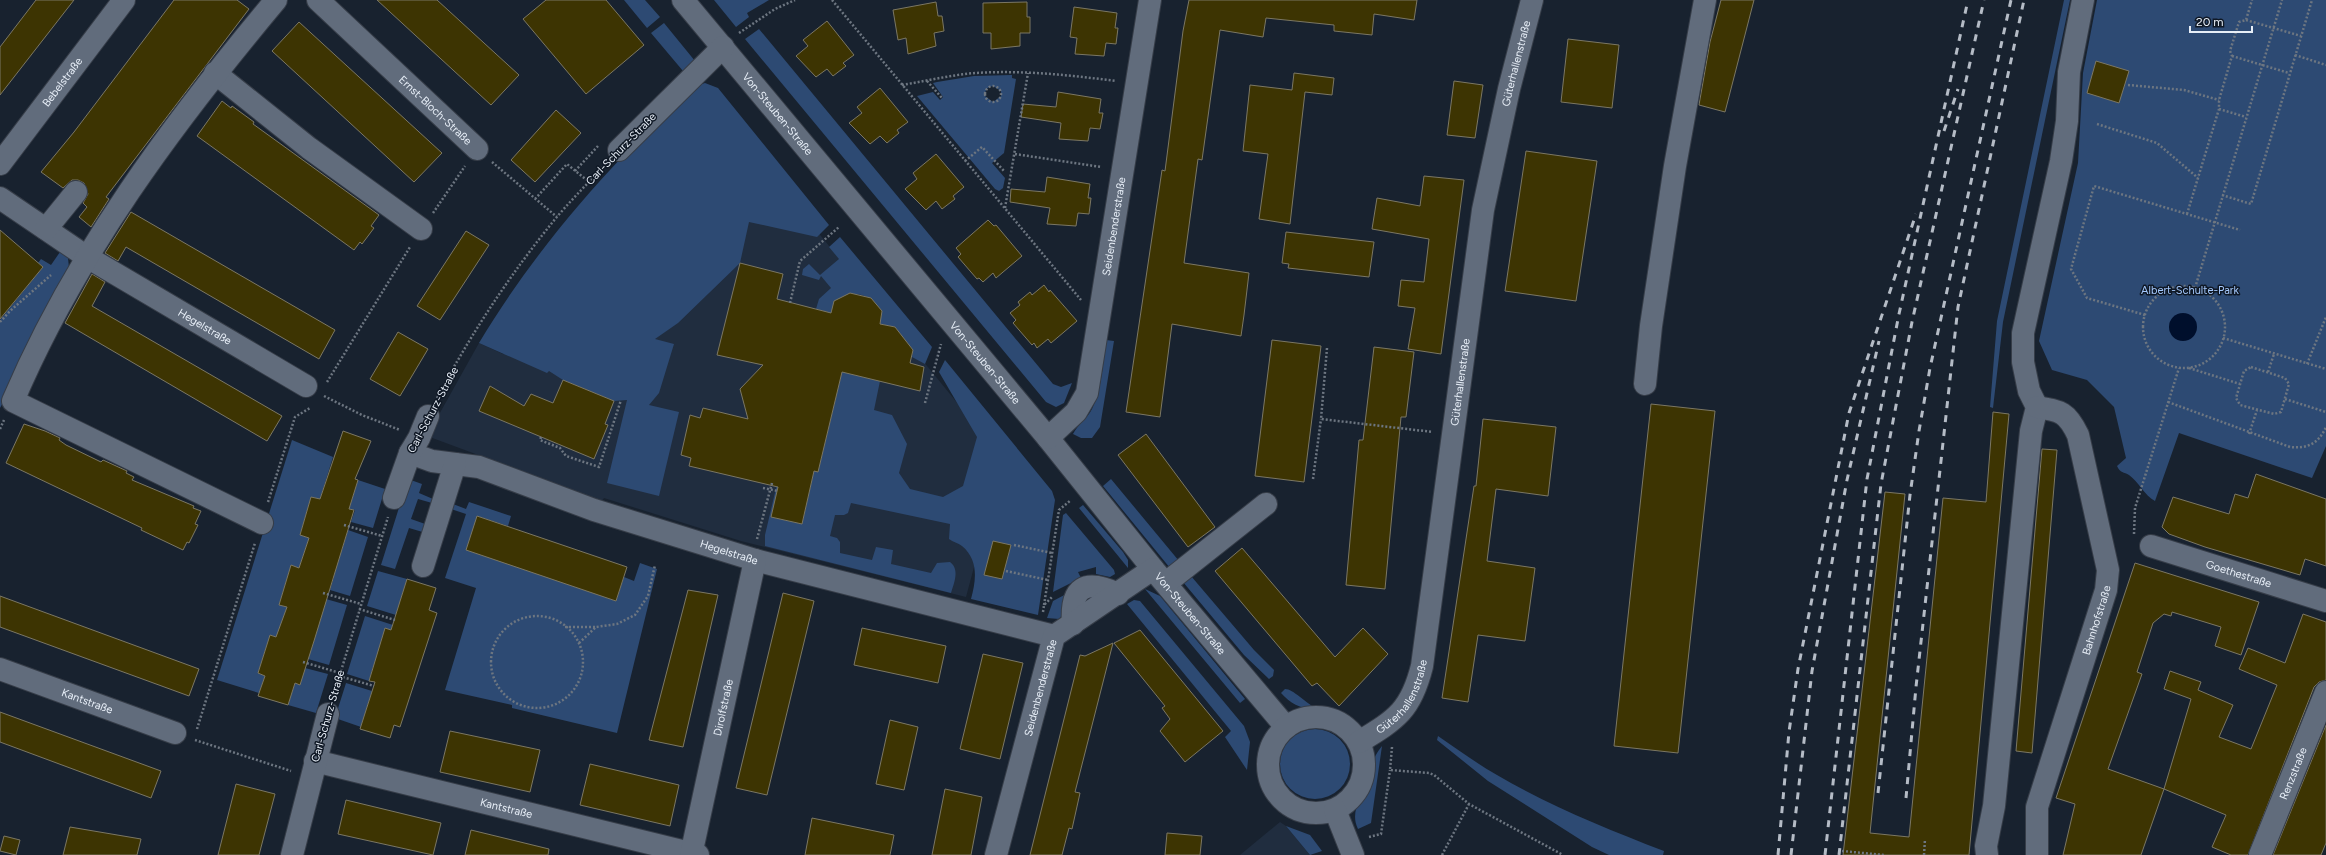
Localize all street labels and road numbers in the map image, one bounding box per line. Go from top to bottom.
street label: Güterhallenstraße [1499,19,1533,107]
street label: Bebelstraße [39,55,85,109]
street label: Von-Steuben-Straße [740,70,816,157]
street label: Ernst-Bloch-Straße [396,73,475,147]
street label: Carl-Schurz-Straße [583,110,659,188]
street label: Seidenbenderstraße [1099,176,1128,277]
street label: Hegelstraße [176,306,234,347]
street label: Von-Steuben-Straße [947,319,1023,406]
street label: Güterhallenstraße [1448,338,1472,427]
street label: Carl-Schurz-Straße [405,365,461,455]
street label: Hegelstraße [698,537,760,567]
street label: Goethestraße [2204,557,2273,590]
street label: Von-Steuben-Straße [1152,570,1228,657]
street label: Bahnhofstraße [2079,585,2113,657]
street label: Seidenbenderstraße [1021,638,1059,738]
street label: Güterhallenstraße [1373,659,1429,736]
street label: Carl-Schurz-Straße [309,668,347,764]
street label: Dirolfstraße [711,678,735,737]
street label: Kantstraße [60,686,115,716]
street label: Renzstraße [2277,745,2309,802]
street label: Kantstraße [479,795,534,821]

